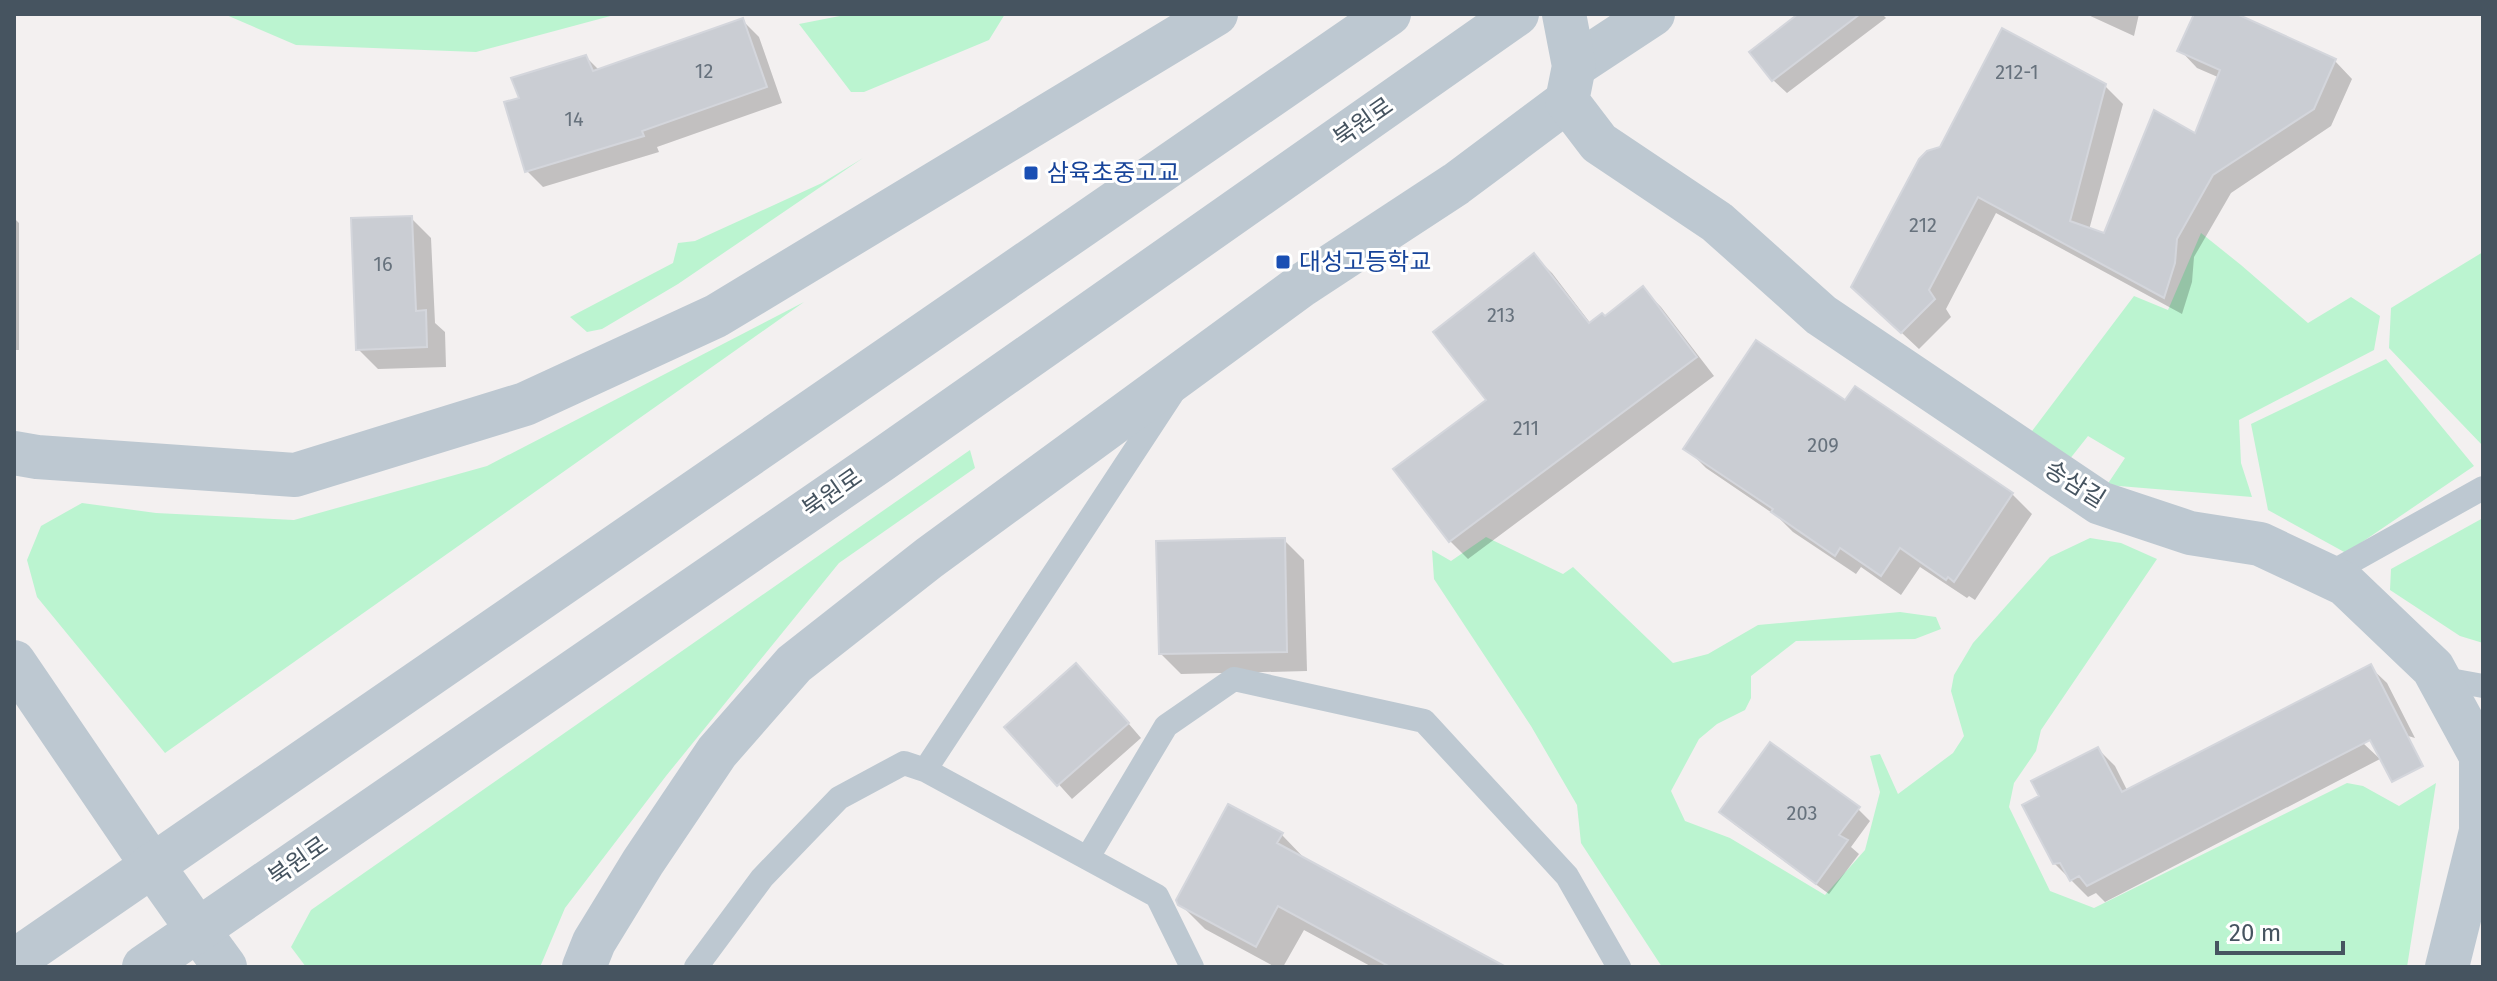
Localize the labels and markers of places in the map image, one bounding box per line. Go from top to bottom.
place label: 삼육초중고교 [1047,159,1179,187]
marker: 삼육초중고교 [1022,164,1040,182]
place label: 대성고등학교 [1299,248,1431,276]
marker: 대성고등학교 [1274,253,1292,271]

